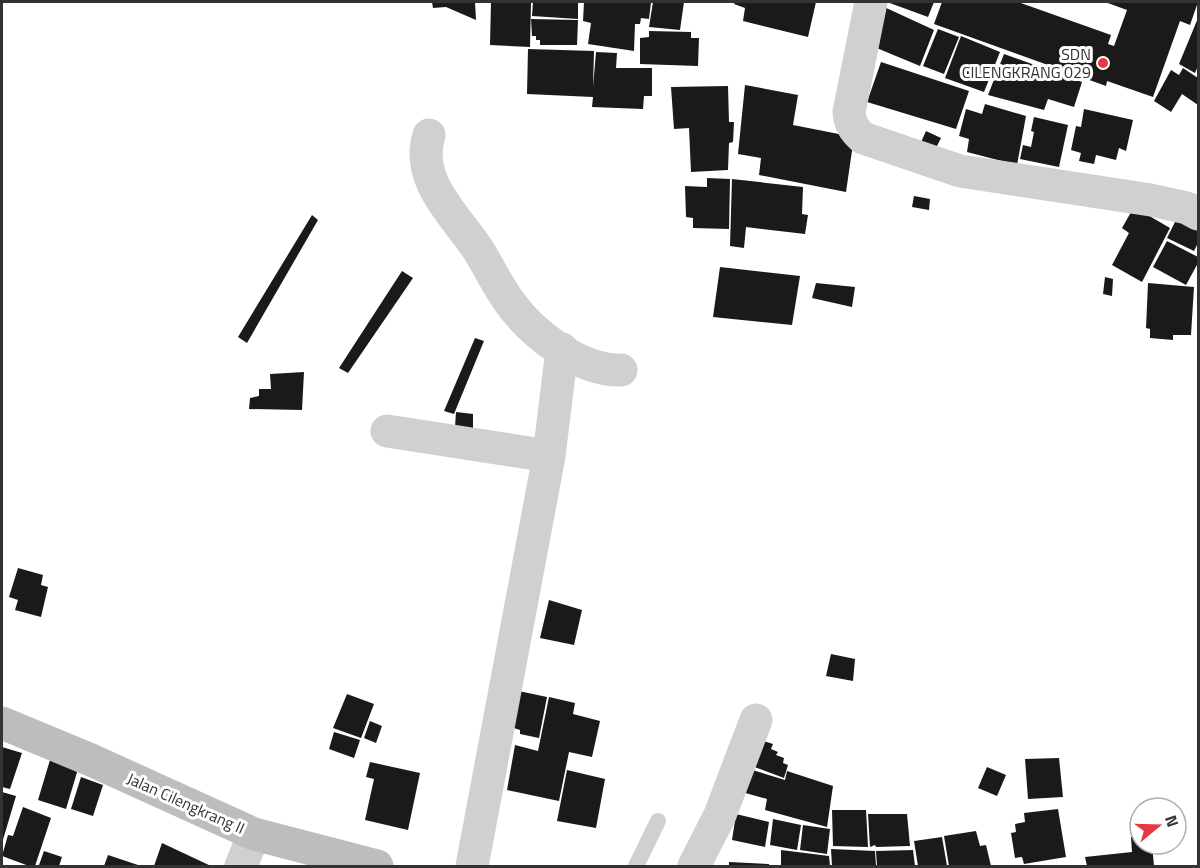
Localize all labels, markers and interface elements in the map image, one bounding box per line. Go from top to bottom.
place label: SDN CILENGKRANG 029 [962,42,1091,84]
marker: SDN CILENGKRANG 029 [1096,56,1110,70]
street label: Jalan Cilengkrang II [123,766,249,840]
north arrow [1128,796,1188,856]
text: N [1159,812,1185,830]

